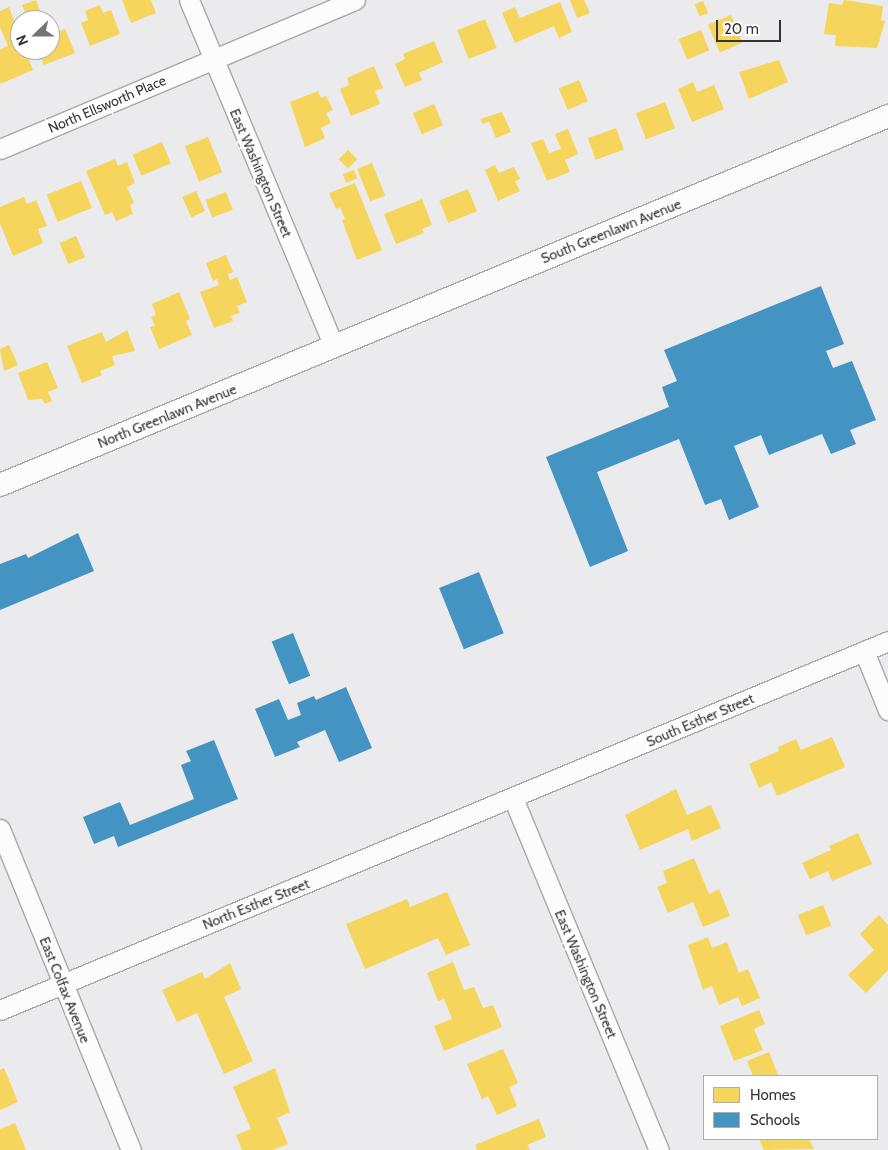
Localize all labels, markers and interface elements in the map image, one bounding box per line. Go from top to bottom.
north arrow [10,10,60,60]
scale bar [718,10,783,42]
text: 20 m [724,20,759,38]
text: N [12,32,32,48]
street label: North Ellsworth Place [46,72,168,136]
street label: East Washington Street [226,106,296,240]
street label: South Greenlawn Avenue [538,195,684,267]
street label: North Greenlawn Avenue [95,380,239,452]
street label: South Esther Street [644,690,756,750]
street label: North Esther Street [200,875,312,933]
street label: East Washington Street [551,907,621,1041]
street label: East Colfax Avenue [36,934,94,1046]
legend [703,1075,878,1140]
text: Homes [750,1086,796,1104]
text: Schools [750,1111,800,1129]

